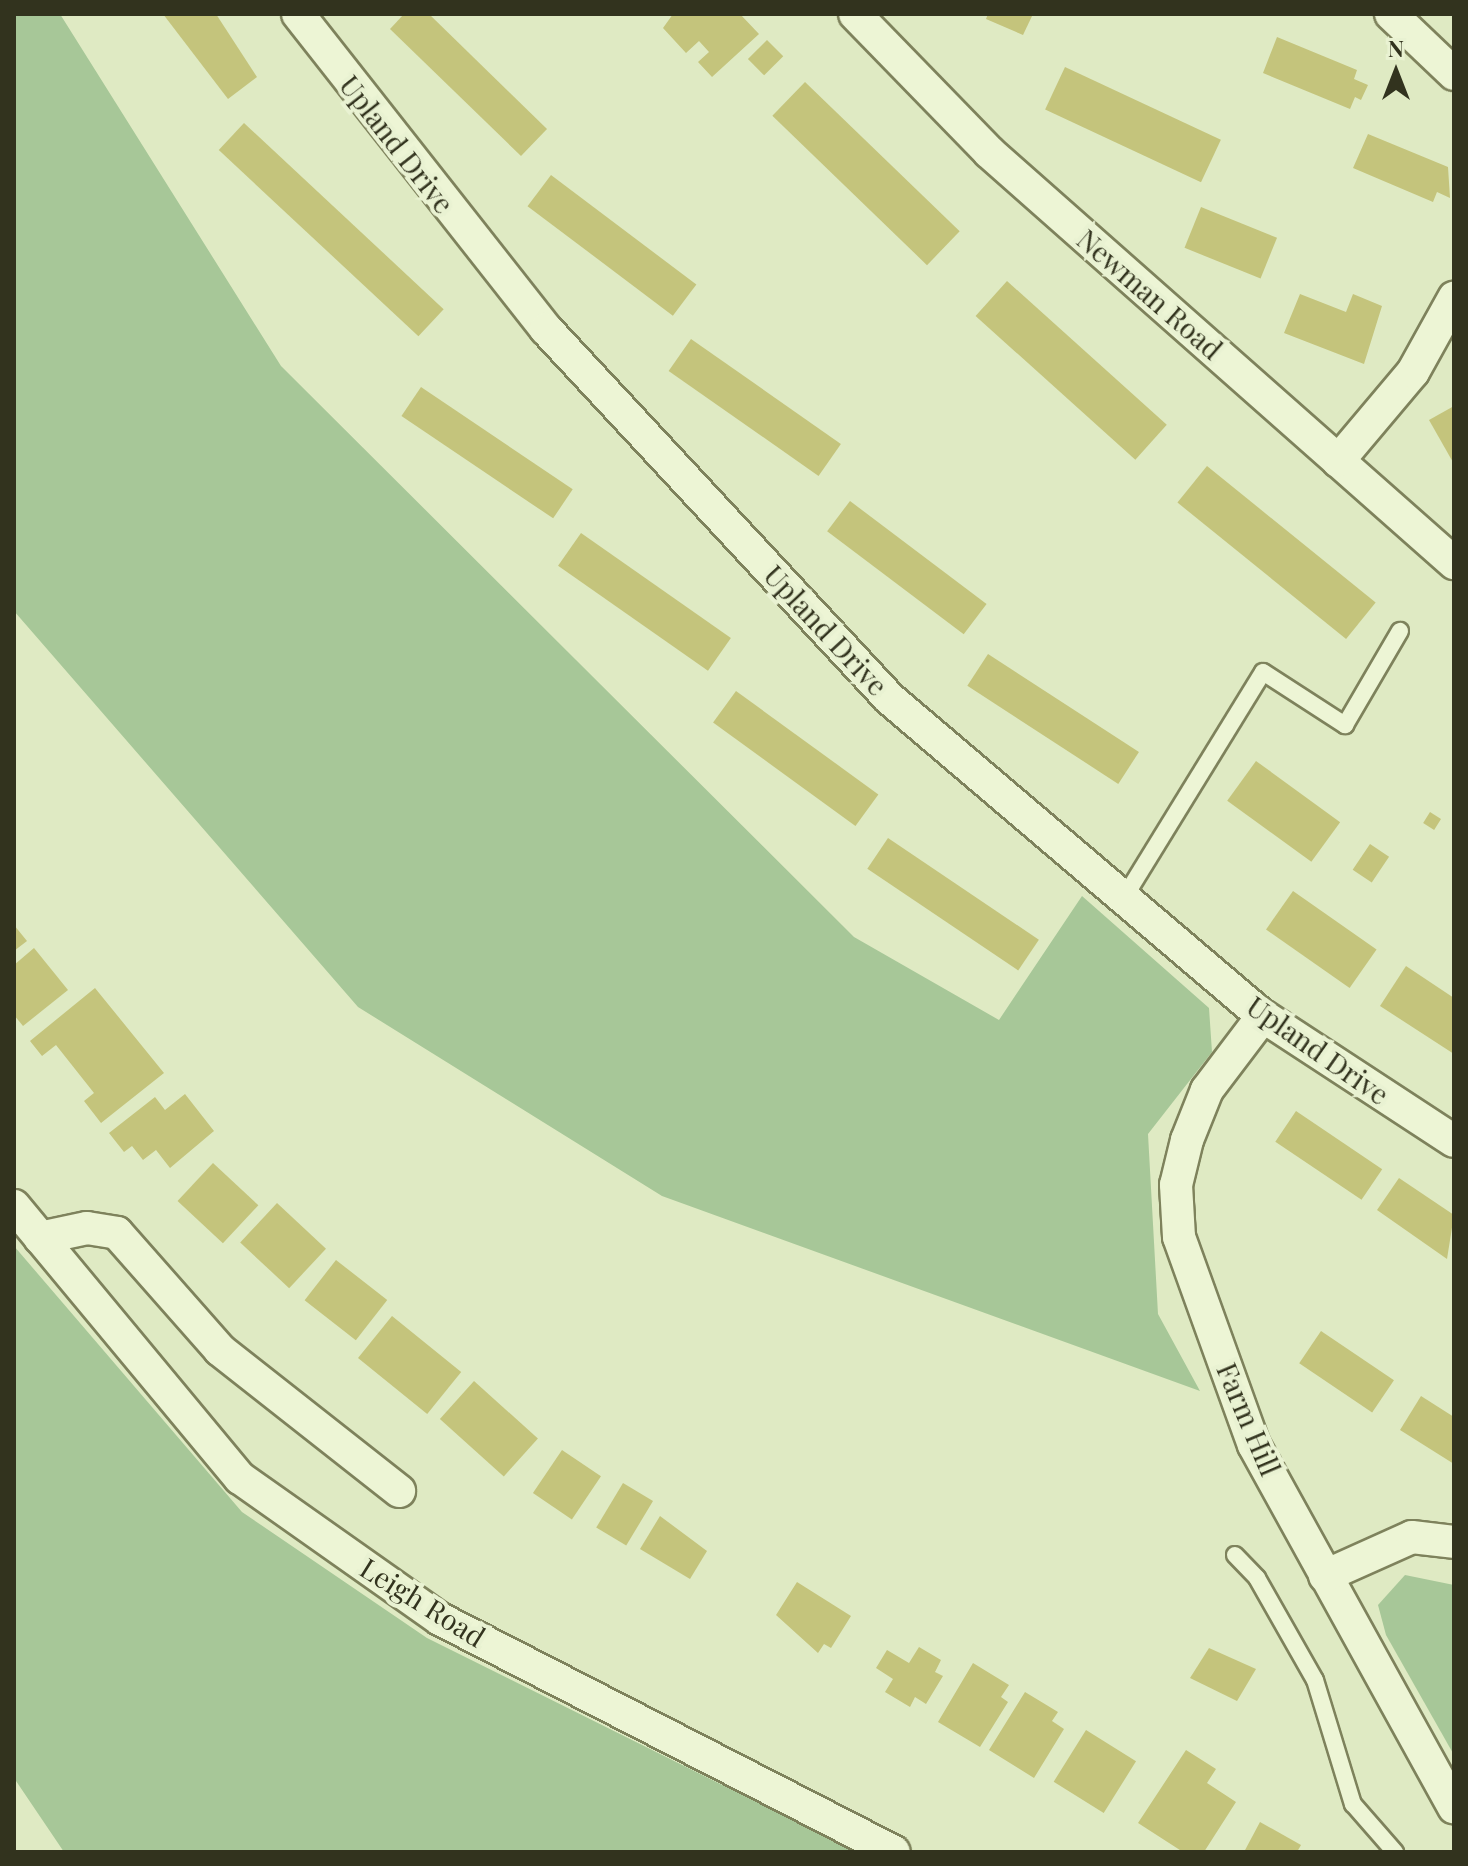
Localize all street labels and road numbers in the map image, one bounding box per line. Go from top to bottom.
street label: Upland Drive [333,69,461,219]
street label: Newman Road [1071,222,1229,366]
street label: Upland Drive [757,558,895,702]
street label: Upland Drive [1241,989,1395,1111]
street label: Farm Hill [1210,1358,1288,1480]
street label: Leigh Road [354,1550,492,1654]

